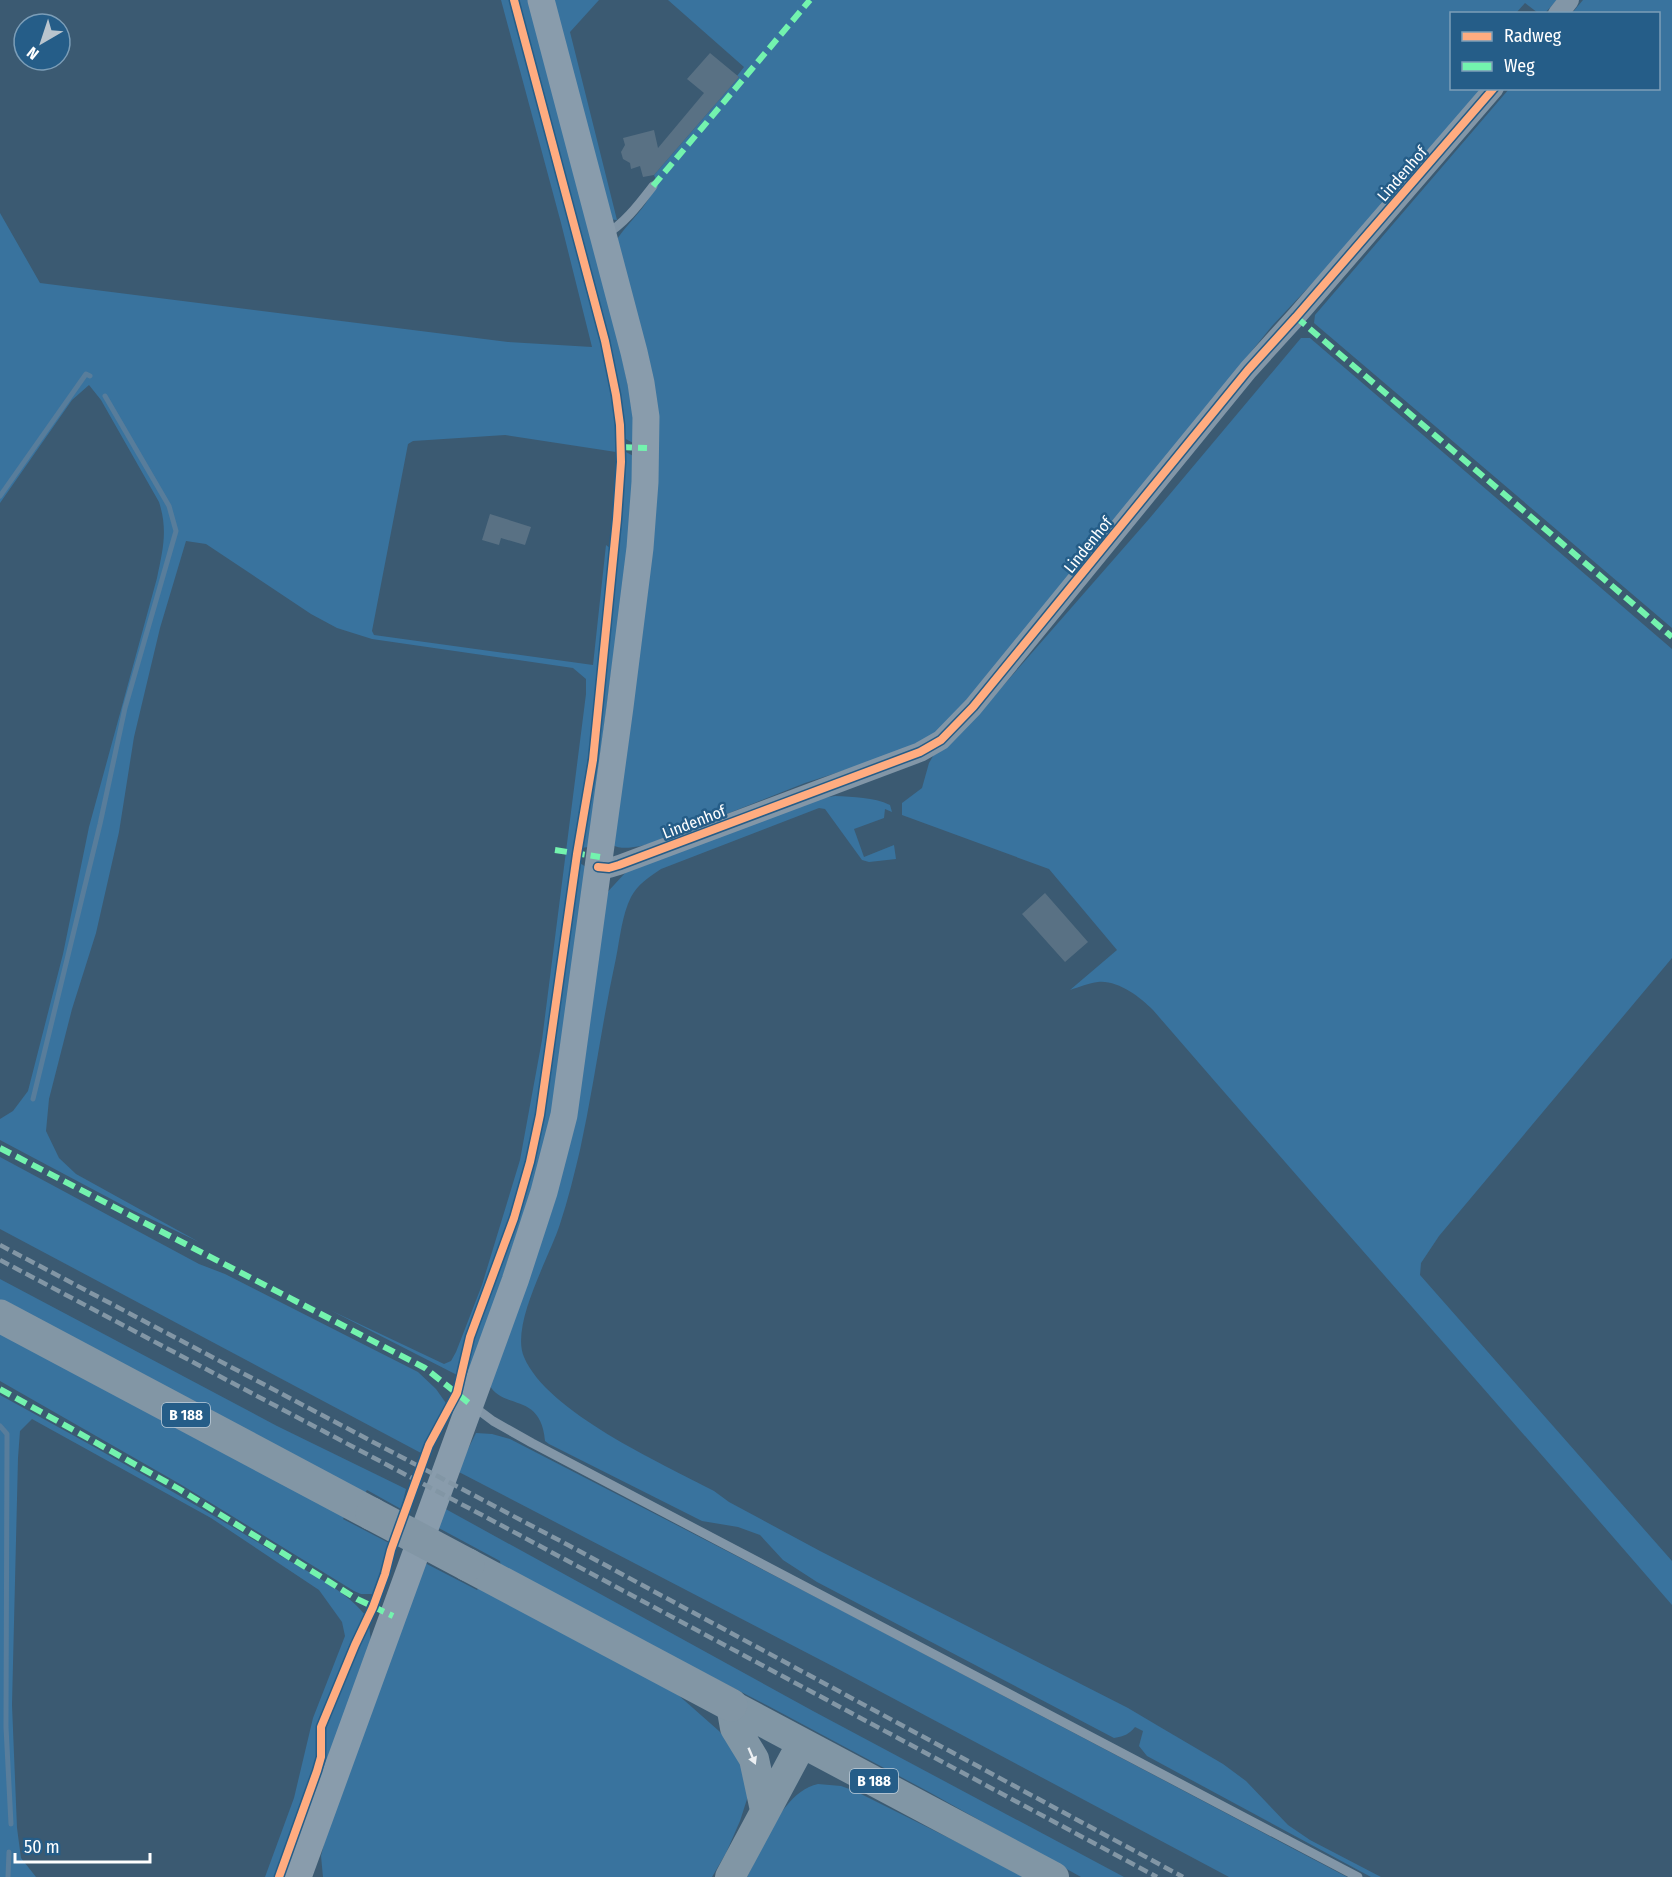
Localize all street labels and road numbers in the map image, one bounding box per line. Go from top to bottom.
street label: Lindenhof [1373,142,1432,205]
street label: Lindenhof [1060,512,1117,577]
street label: Lindenhof [660,801,729,843]
road number: B 188 [162,1403,210,1427]
road number: B 188 [850,1769,898,1793]

